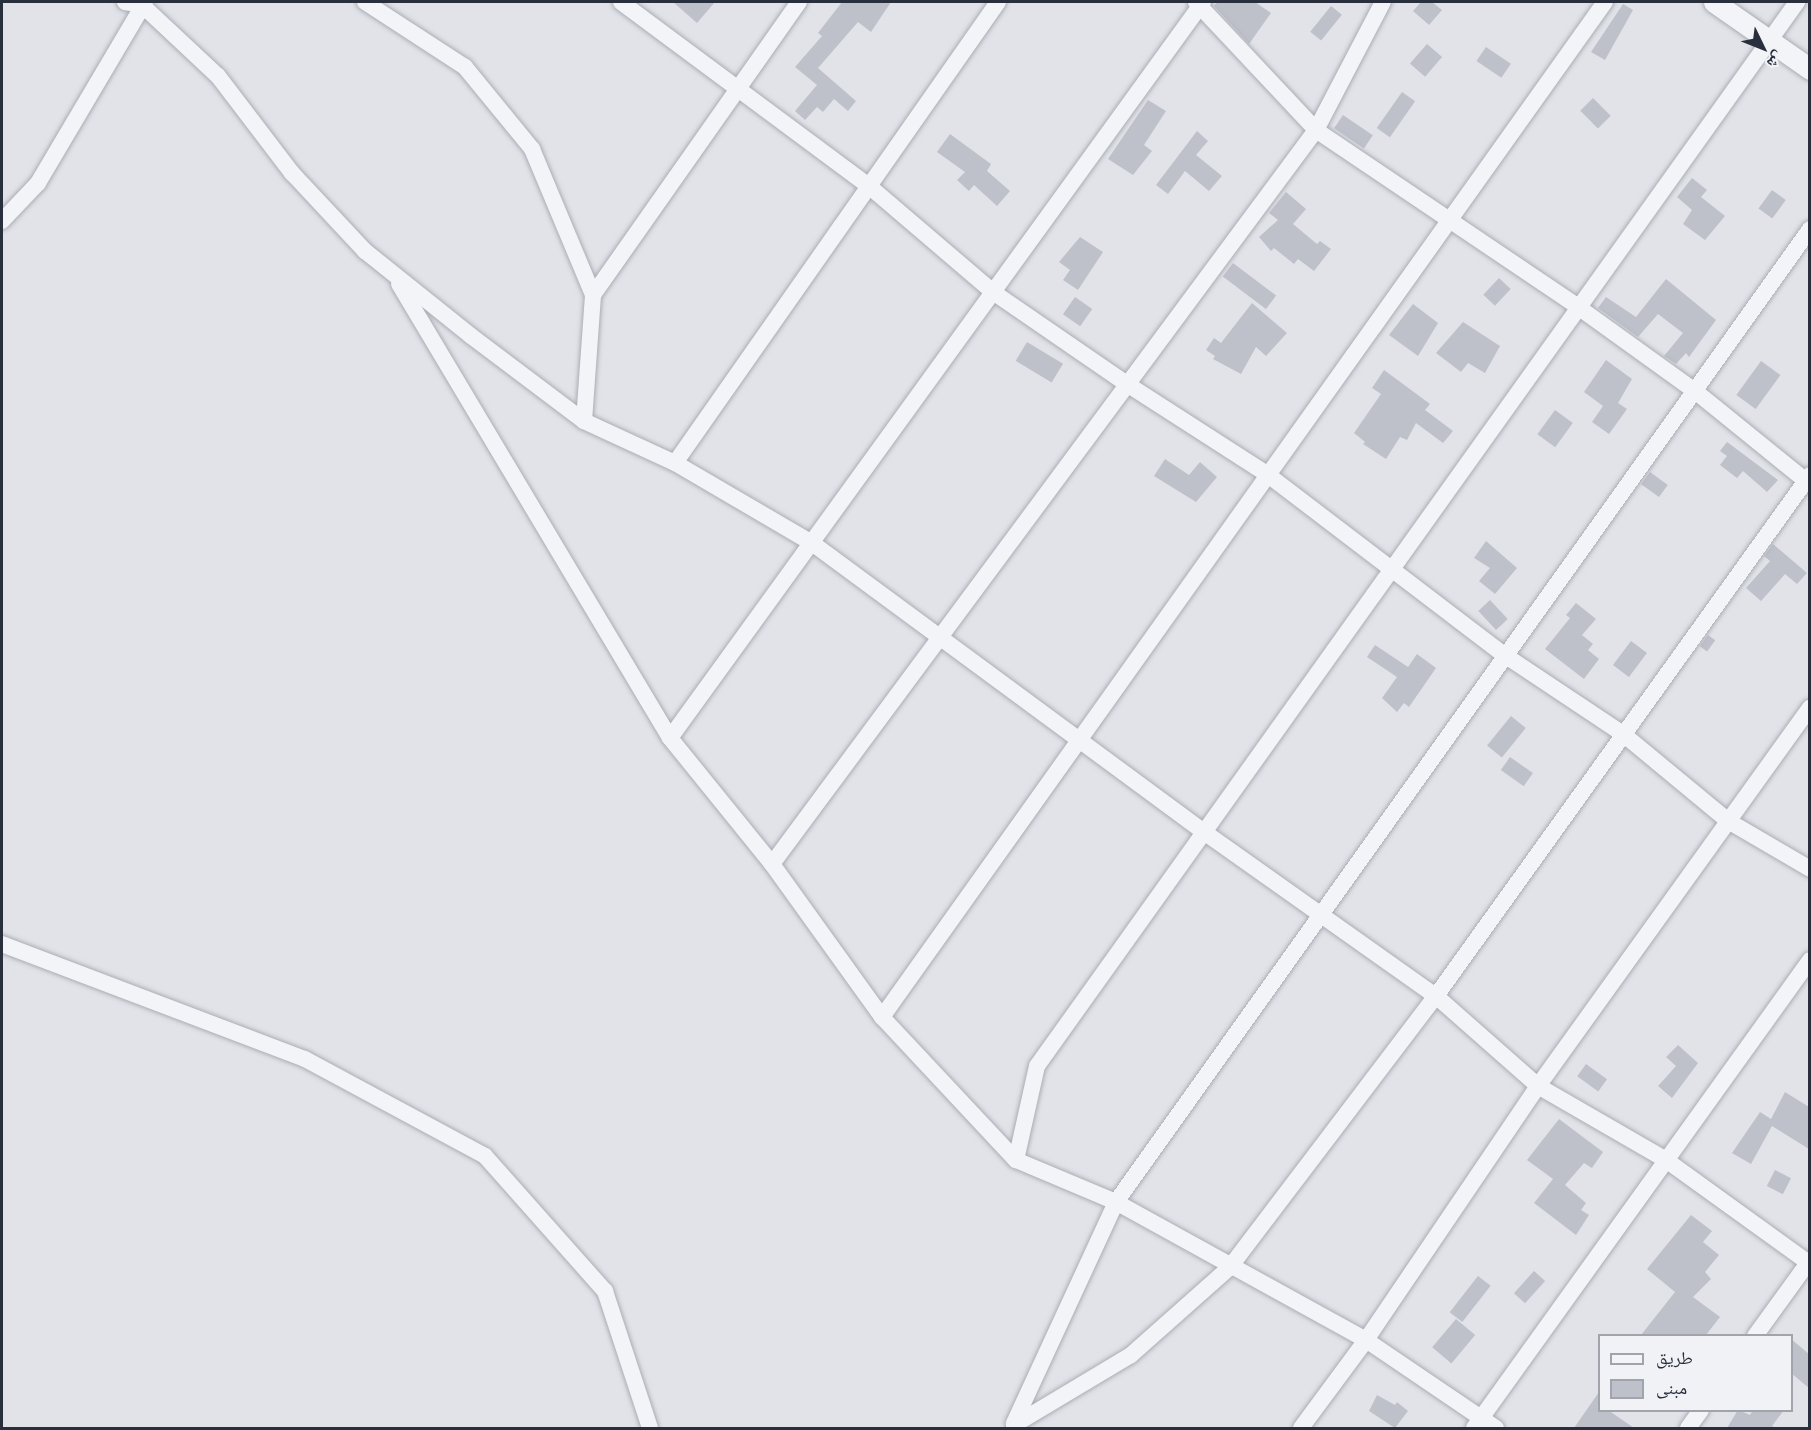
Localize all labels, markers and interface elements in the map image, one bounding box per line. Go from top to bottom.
north arrow [1733,18,1793,78]
text: ش [1762,46,1791,75]
legend [1598,1334,1793,1412]
text: طريق [1656,1344,1693,1371]
text: مبنى [1656,1374,1687,1401]

